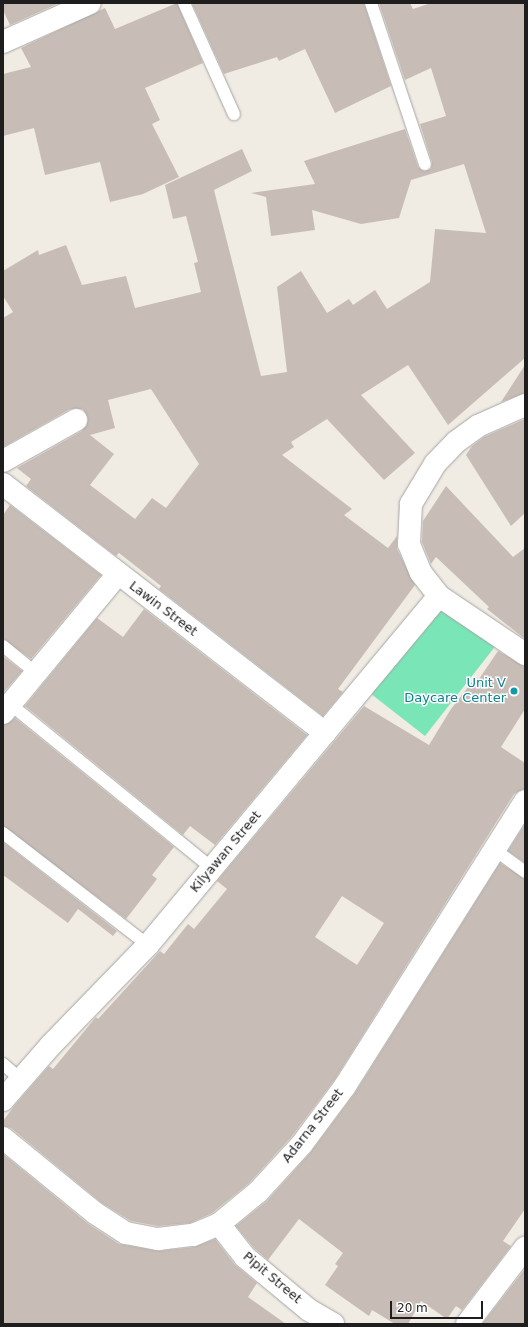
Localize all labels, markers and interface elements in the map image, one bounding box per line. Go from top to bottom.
street label: Lawin Street [126,578,200,640]
place label: Unit V Daycare Center [404,676,506,707]
marker: Unit V Daycare Center [509,686,519,696]
street label: Kilyawan Street [187,808,265,896]
street label: Adarna Street [279,1086,347,1166]
street label: Pipit Street [240,1249,304,1307]
scale bar [392,1293,485,1319]
text: 20 m [397,1301,428,1315]

